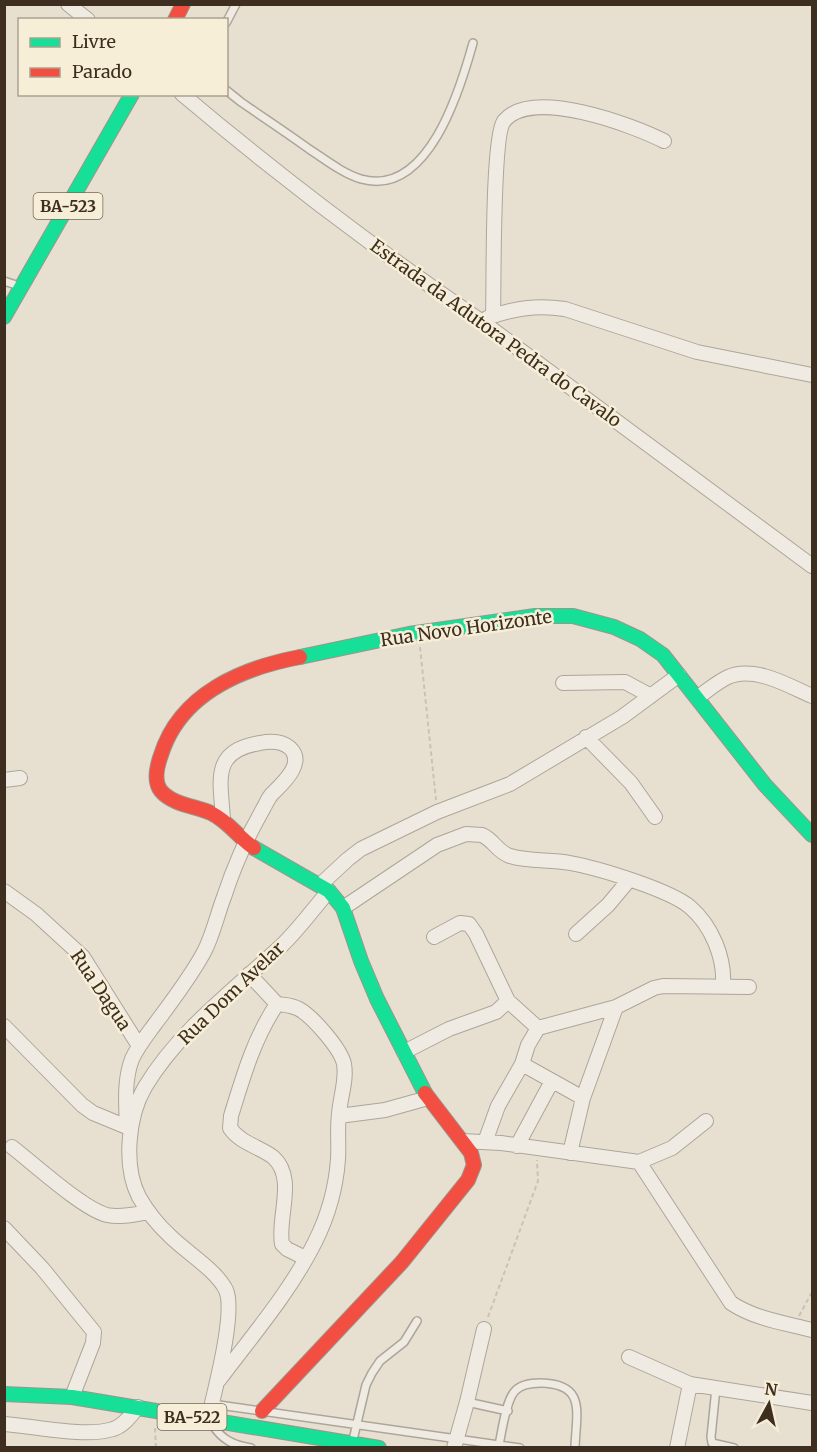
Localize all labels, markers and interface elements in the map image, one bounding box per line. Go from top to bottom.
legend [18,18,228,96]
text: Livre [72,30,116,53]
text: Parado [72,60,132,83]
road number: BA-523 [34,193,103,219]
street label: Estrada da Adutora Pedra do Cavalo [366,234,626,432]
street label: Rua Novo Horizonte [379,605,553,651]
street label: Rua Dom Avelar [173,937,289,1049]
street label: Rua Dagua [66,945,137,1035]
north arrow [739,1374,799,1434]
text: N [763,1378,779,1400]
road number: BA-522 [158,1404,226,1430]

